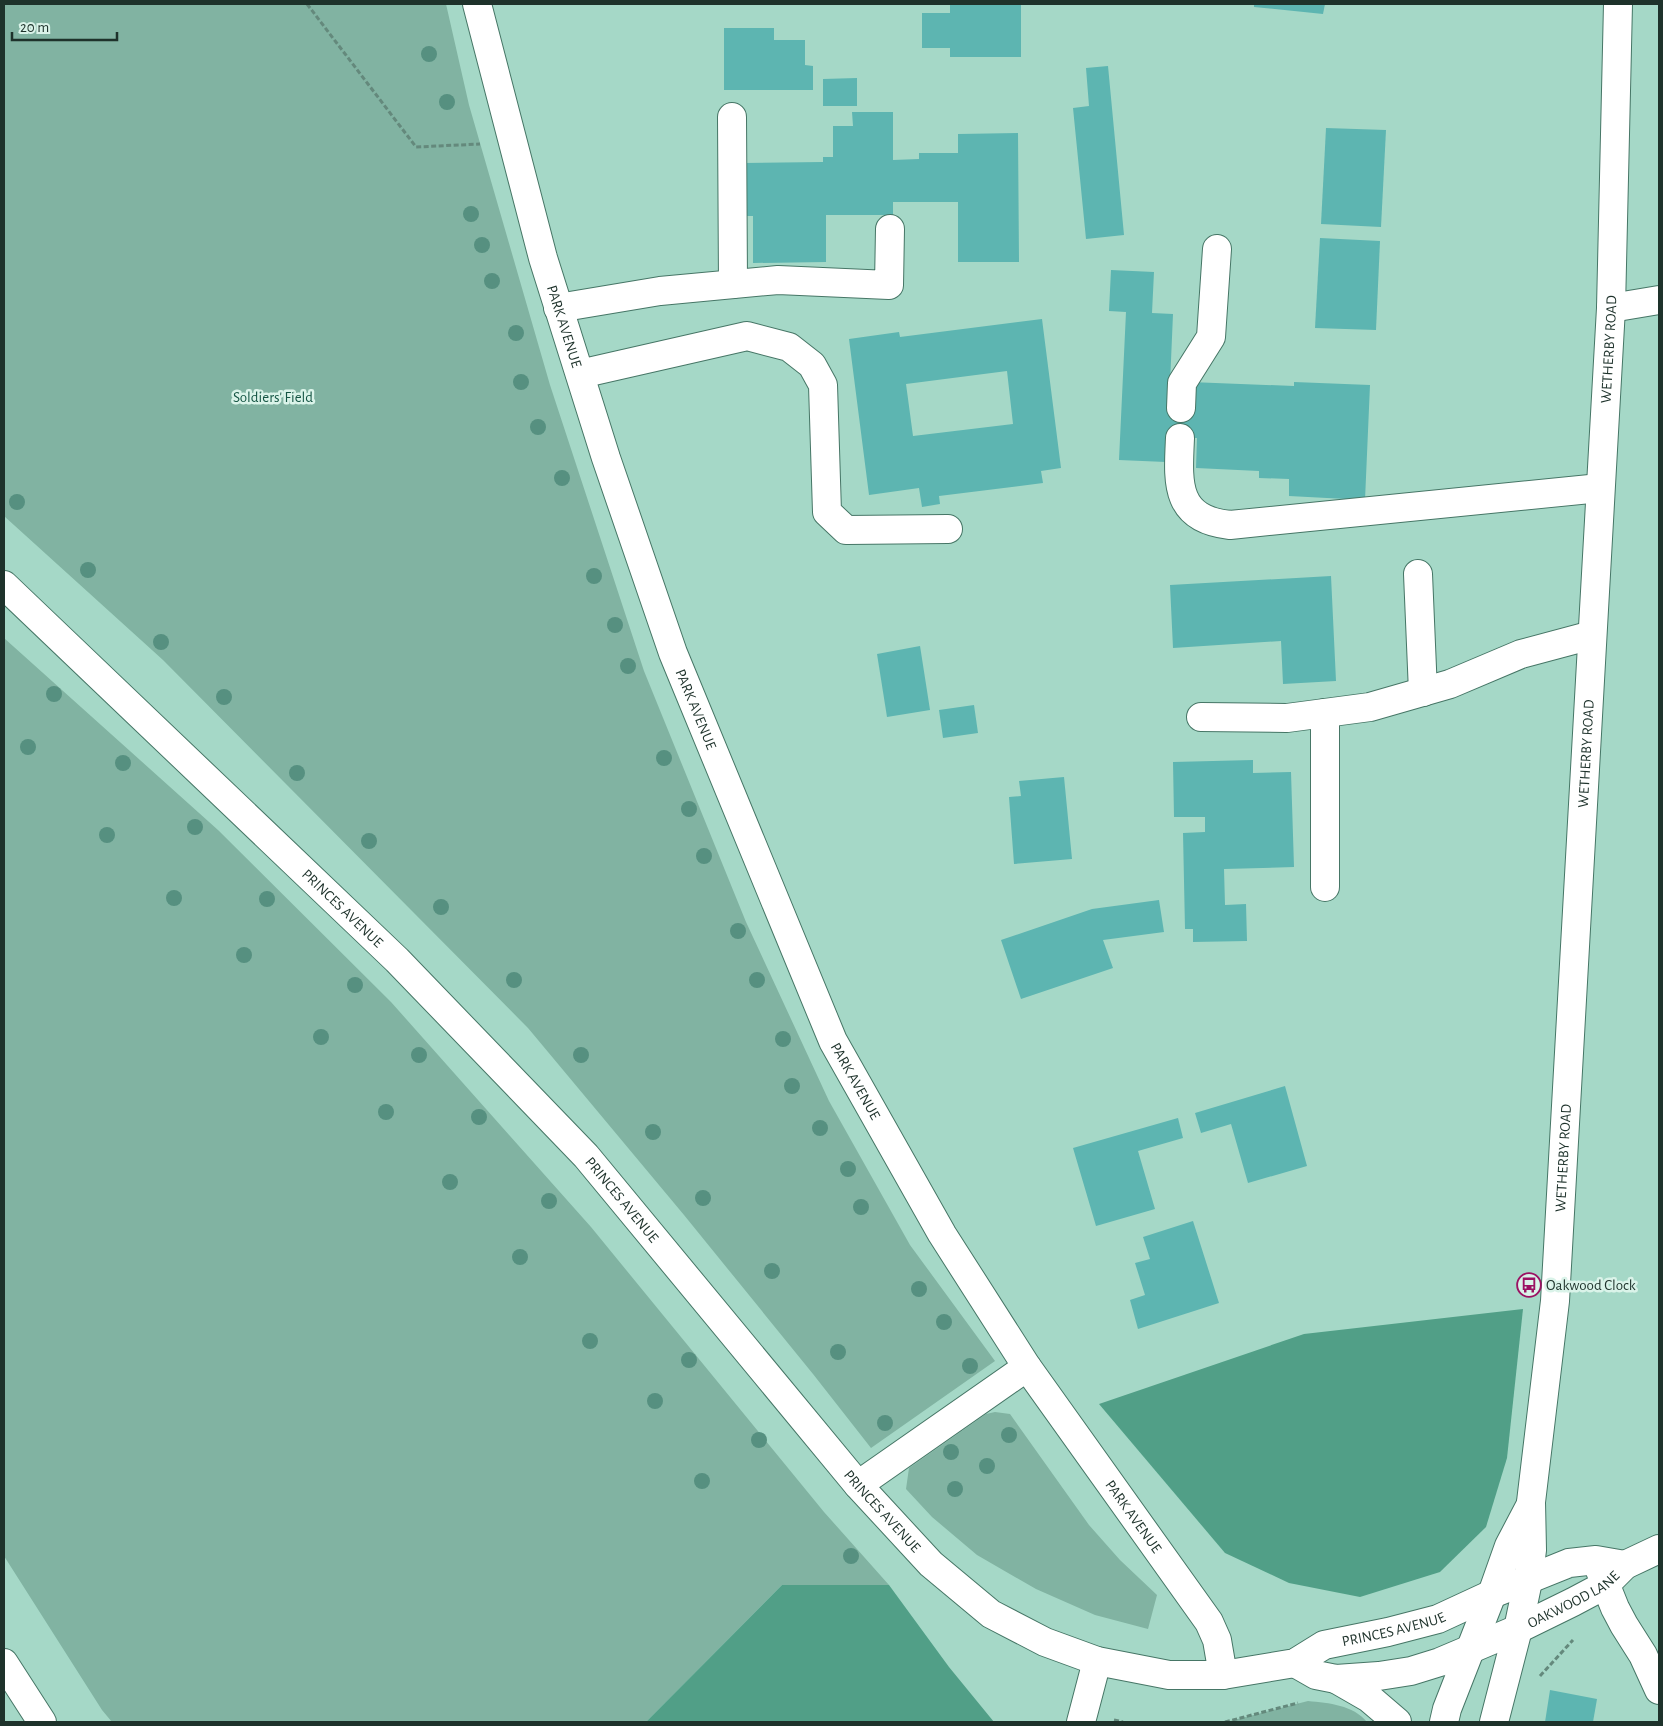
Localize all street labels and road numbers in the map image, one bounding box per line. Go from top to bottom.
street label: PARK AVENUE [544,283,585,369]
street label: WETHERBY ROAD [1598,295,1619,404]
street label: PARK AVENUE [673,667,719,752]
street label: WETHERBY ROAD [1575,699,1596,808]
street label: PRINCES AVENUE [299,866,386,950]
street label: PARK AVENUE [828,1040,883,1122]
street label: WETHERBY ROAD [1553,1103,1574,1212]
street label: PRINCES AVENUE [583,1154,661,1245]
street label: PRINCES AVENUE [841,1467,924,1555]
street label: PARK AVENUE [1103,1477,1165,1556]
street label: OAKWOOD LANE [1525,1568,1622,1631]
street label: PRINCES AVENUE [1341,1609,1448,1649]

